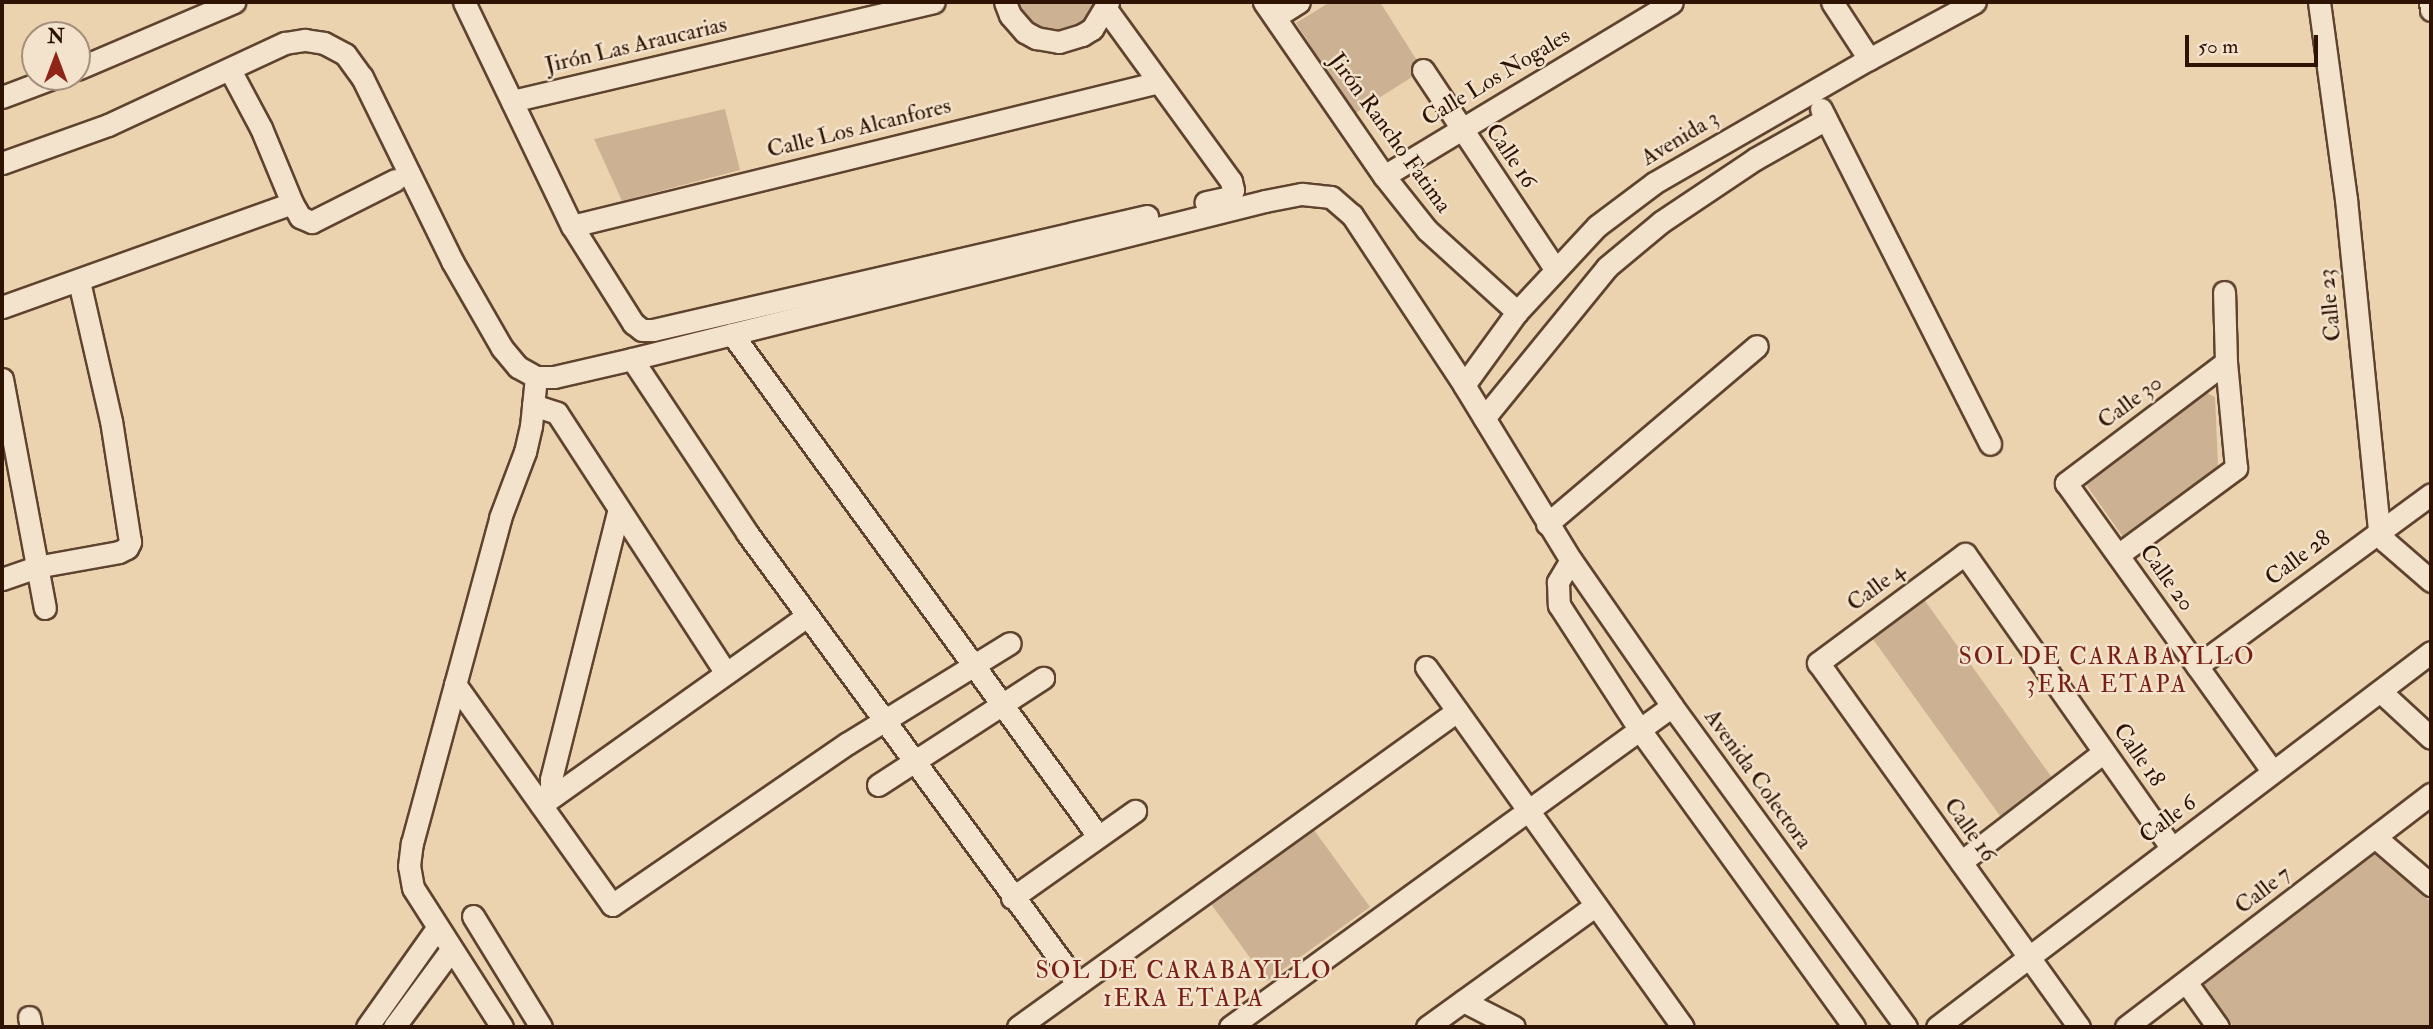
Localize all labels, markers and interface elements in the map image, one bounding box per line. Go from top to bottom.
street label: Jirón Las Araucarias [542,11,730,79]
north arrow [21,21,91,91]
scale bar [2188,21,2321,65]
street label: Calle Los Nogales [1417,22,1575,132]
text: N [47,25,65,49]
text: 50 m [2198,33,2239,60]
street label: Jirón Rancho Fatima [1323,48,1457,218]
street label: Calle Los Alcanfores [764,92,954,164]
street label: Avenida 3 [1636,104,1724,172]
street label: Calle 16 [1479,118,1543,194]
street label: Calle 23 [2312,267,2348,343]
street label: Calle 30 [2093,369,2167,435]
street label: Calle 28 [2260,524,2336,592]
street label: Calle 20 [2134,539,2200,617]
street label: Calle 4 [1842,556,1910,618]
district label: SOL DE CARABAYLLO 3ERA ETAPA [1961,643,2253,699]
street label: Avenida Colectora [1698,704,1818,854]
street label: Calle 18 [2107,718,2171,792]
street label: Calle 6 [2134,789,2202,849]
street label: Calle 16 [1938,793,2002,867]
street label: Calle 7 [2230,860,2296,920]
district label: SOL DE CARABAYLLO 1ERA ETAPA [1038,957,1330,1013]

